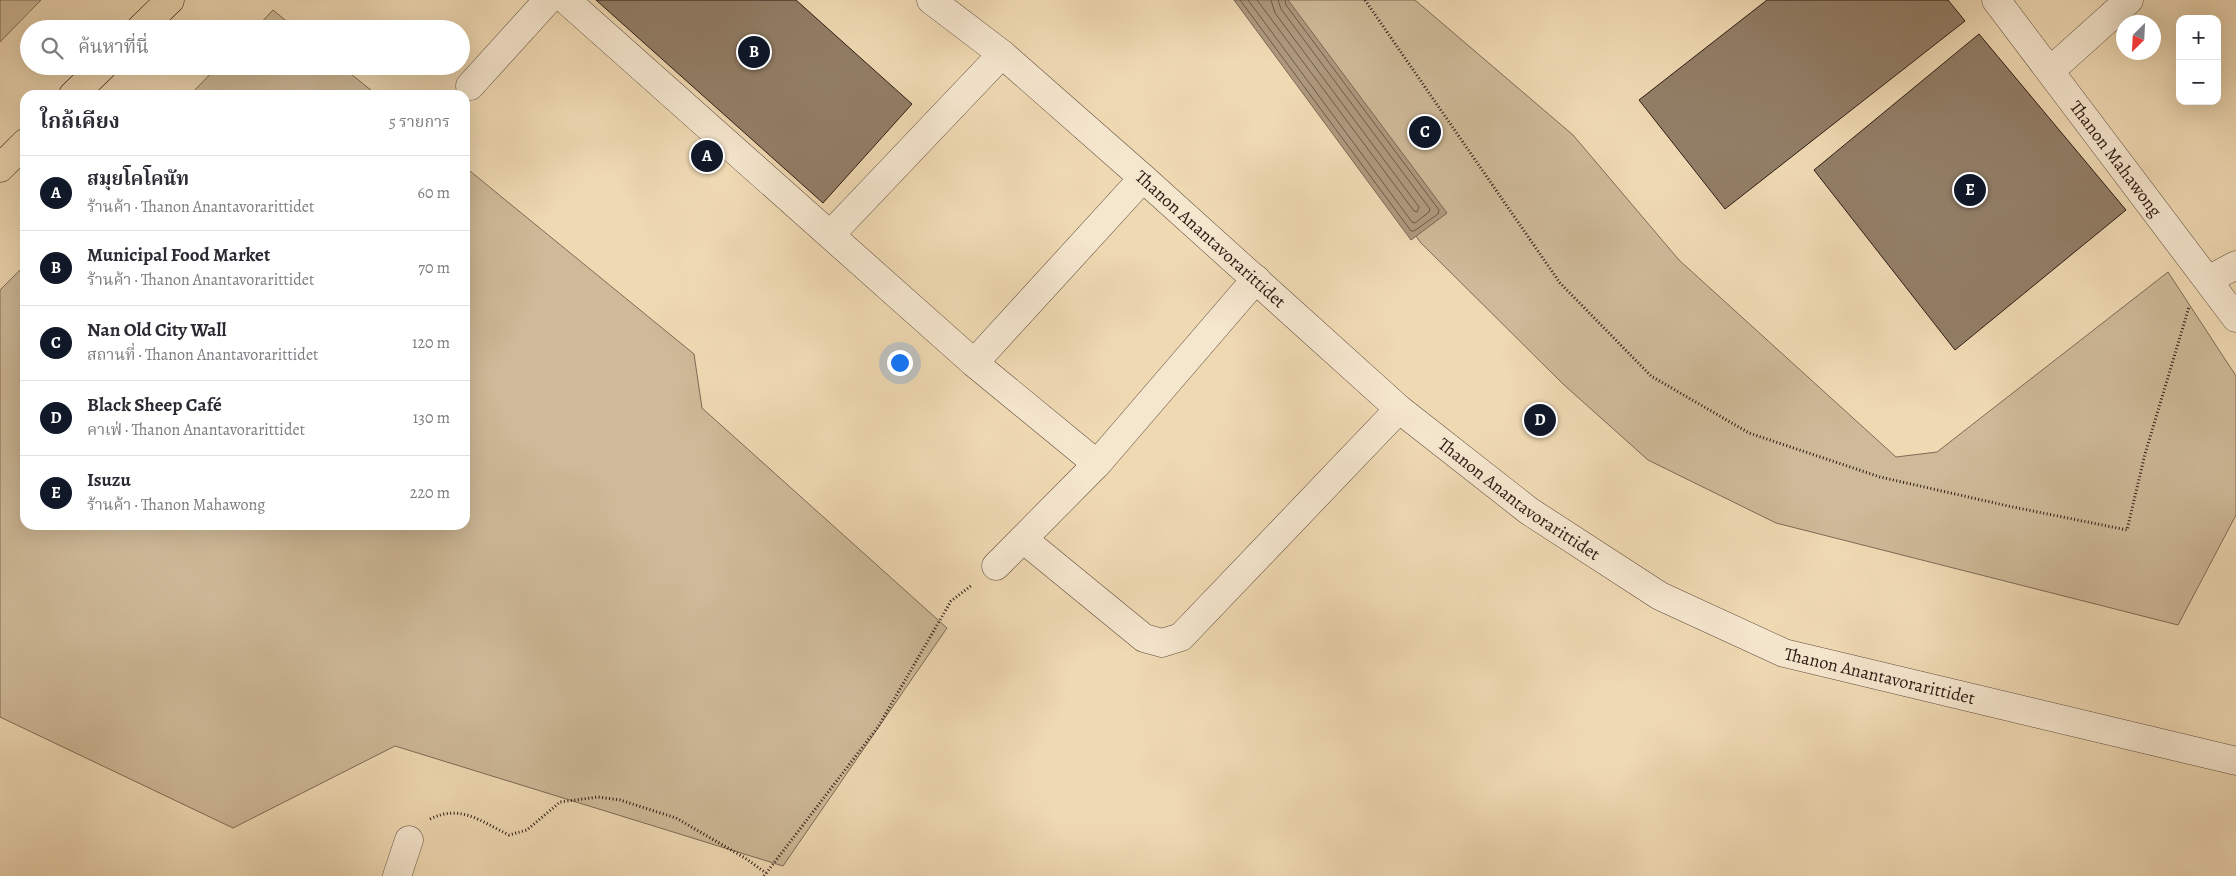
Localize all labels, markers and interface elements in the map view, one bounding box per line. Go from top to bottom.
north arrow [2116,15,2161,60]
map controls [2176,15,2221,105]
button: + [2176,15,2221,60]
search box [20,20,470,75]
pin: B [738,33,770,71]
icon: search [38,34,66,62]
text: ค้นหาที่นี่ [78,34,149,60]
button: − [2176,60,2221,105]
street label: Thanon Mahawong [2064,96,2168,222]
text: ใกล้เคียง [40,107,120,135]
text: 5 รายการ [389,111,450,133]
pin: C [1409,113,1441,151]
pin: A [691,137,723,175]
street label: Thanon Anantavorarittidet [1130,165,1291,313]
text: สมุยโคโคนัท [87,166,189,192]
pin: E [1954,171,1986,209]
text: A [51,182,61,204]
text: 60 m [418,182,450,204]
text: ร้านค้า · Thanon Anantavorarittidet [87,196,314,218]
text: Municipal Food Market [87,242,270,268]
text: B [51,257,61,279]
text: 70 m [418,257,450,279]
text: ร้านค้า · Thanon Anantavorarittidet [87,269,314,291]
text: Nan Old City Wall [87,317,227,343]
text: C [51,332,61,354]
text: 120 m [412,332,450,354]
text: สถานที่ · Thanon Anantavorarittidet [87,344,318,366]
your location [887,350,913,376]
text: Black Sheep Café [87,392,222,418]
pin: D [1524,401,1556,439]
text: D [50,407,62,429]
text: 130 m [413,407,450,429]
text: คาเฟ่ · Thanon Anantavorarittidet [87,419,305,441]
street label: Thanon Anantavorarittidet [1433,432,1605,566]
text: Isuzu [87,467,131,493]
text: E [51,482,61,504]
text: 220 m [410,482,450,504]
text: ร้านค้า · Thanon Mahawong [87,494,265,516]
street label: Thanon Anantavorarittidet [1782,641,1977,710]

